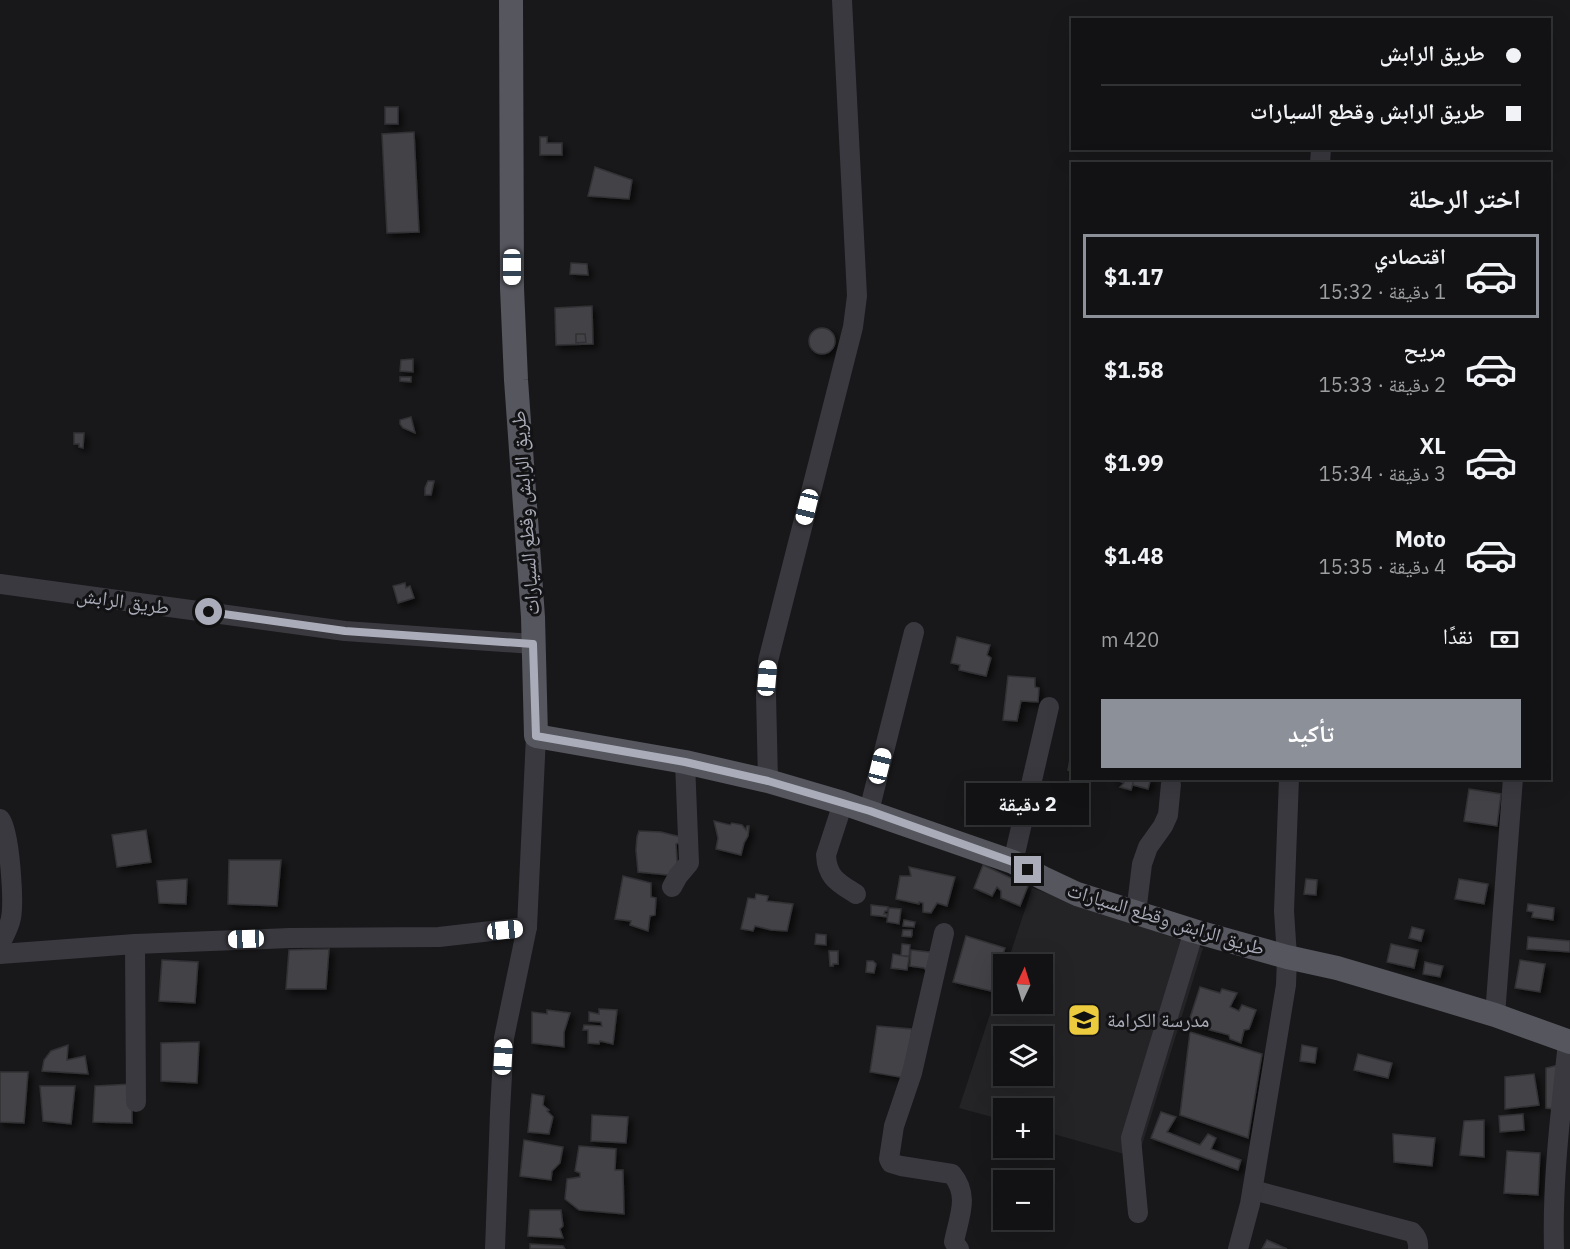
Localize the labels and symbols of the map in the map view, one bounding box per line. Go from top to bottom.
car [503,249,521,285]
street label: طريق الرابش وقطع السيارات [504,410,545,616]
car [794,487,820,527]
street label: طريق الرابش [75,581,171,620]
route start [195,598,222,625]
car [756,659,778,697]
car [867,746,893,786]
callout: 2 دقيقة [966,783,1090,825]
route end [1014,856,1041,883]
street label: طريق الرابش وقطع السيارات [1064,876,1268,961]
car [486,919,524,941]
car [228,929,264,949]
north arrow [993,954,1053,1014]
school or university icon: مدرسة الكرامة [1066,1002,1102,1038]
place label: مدرسة الكرامة [1107,1006,1209,1033]
car [493,1039,513,1075]

